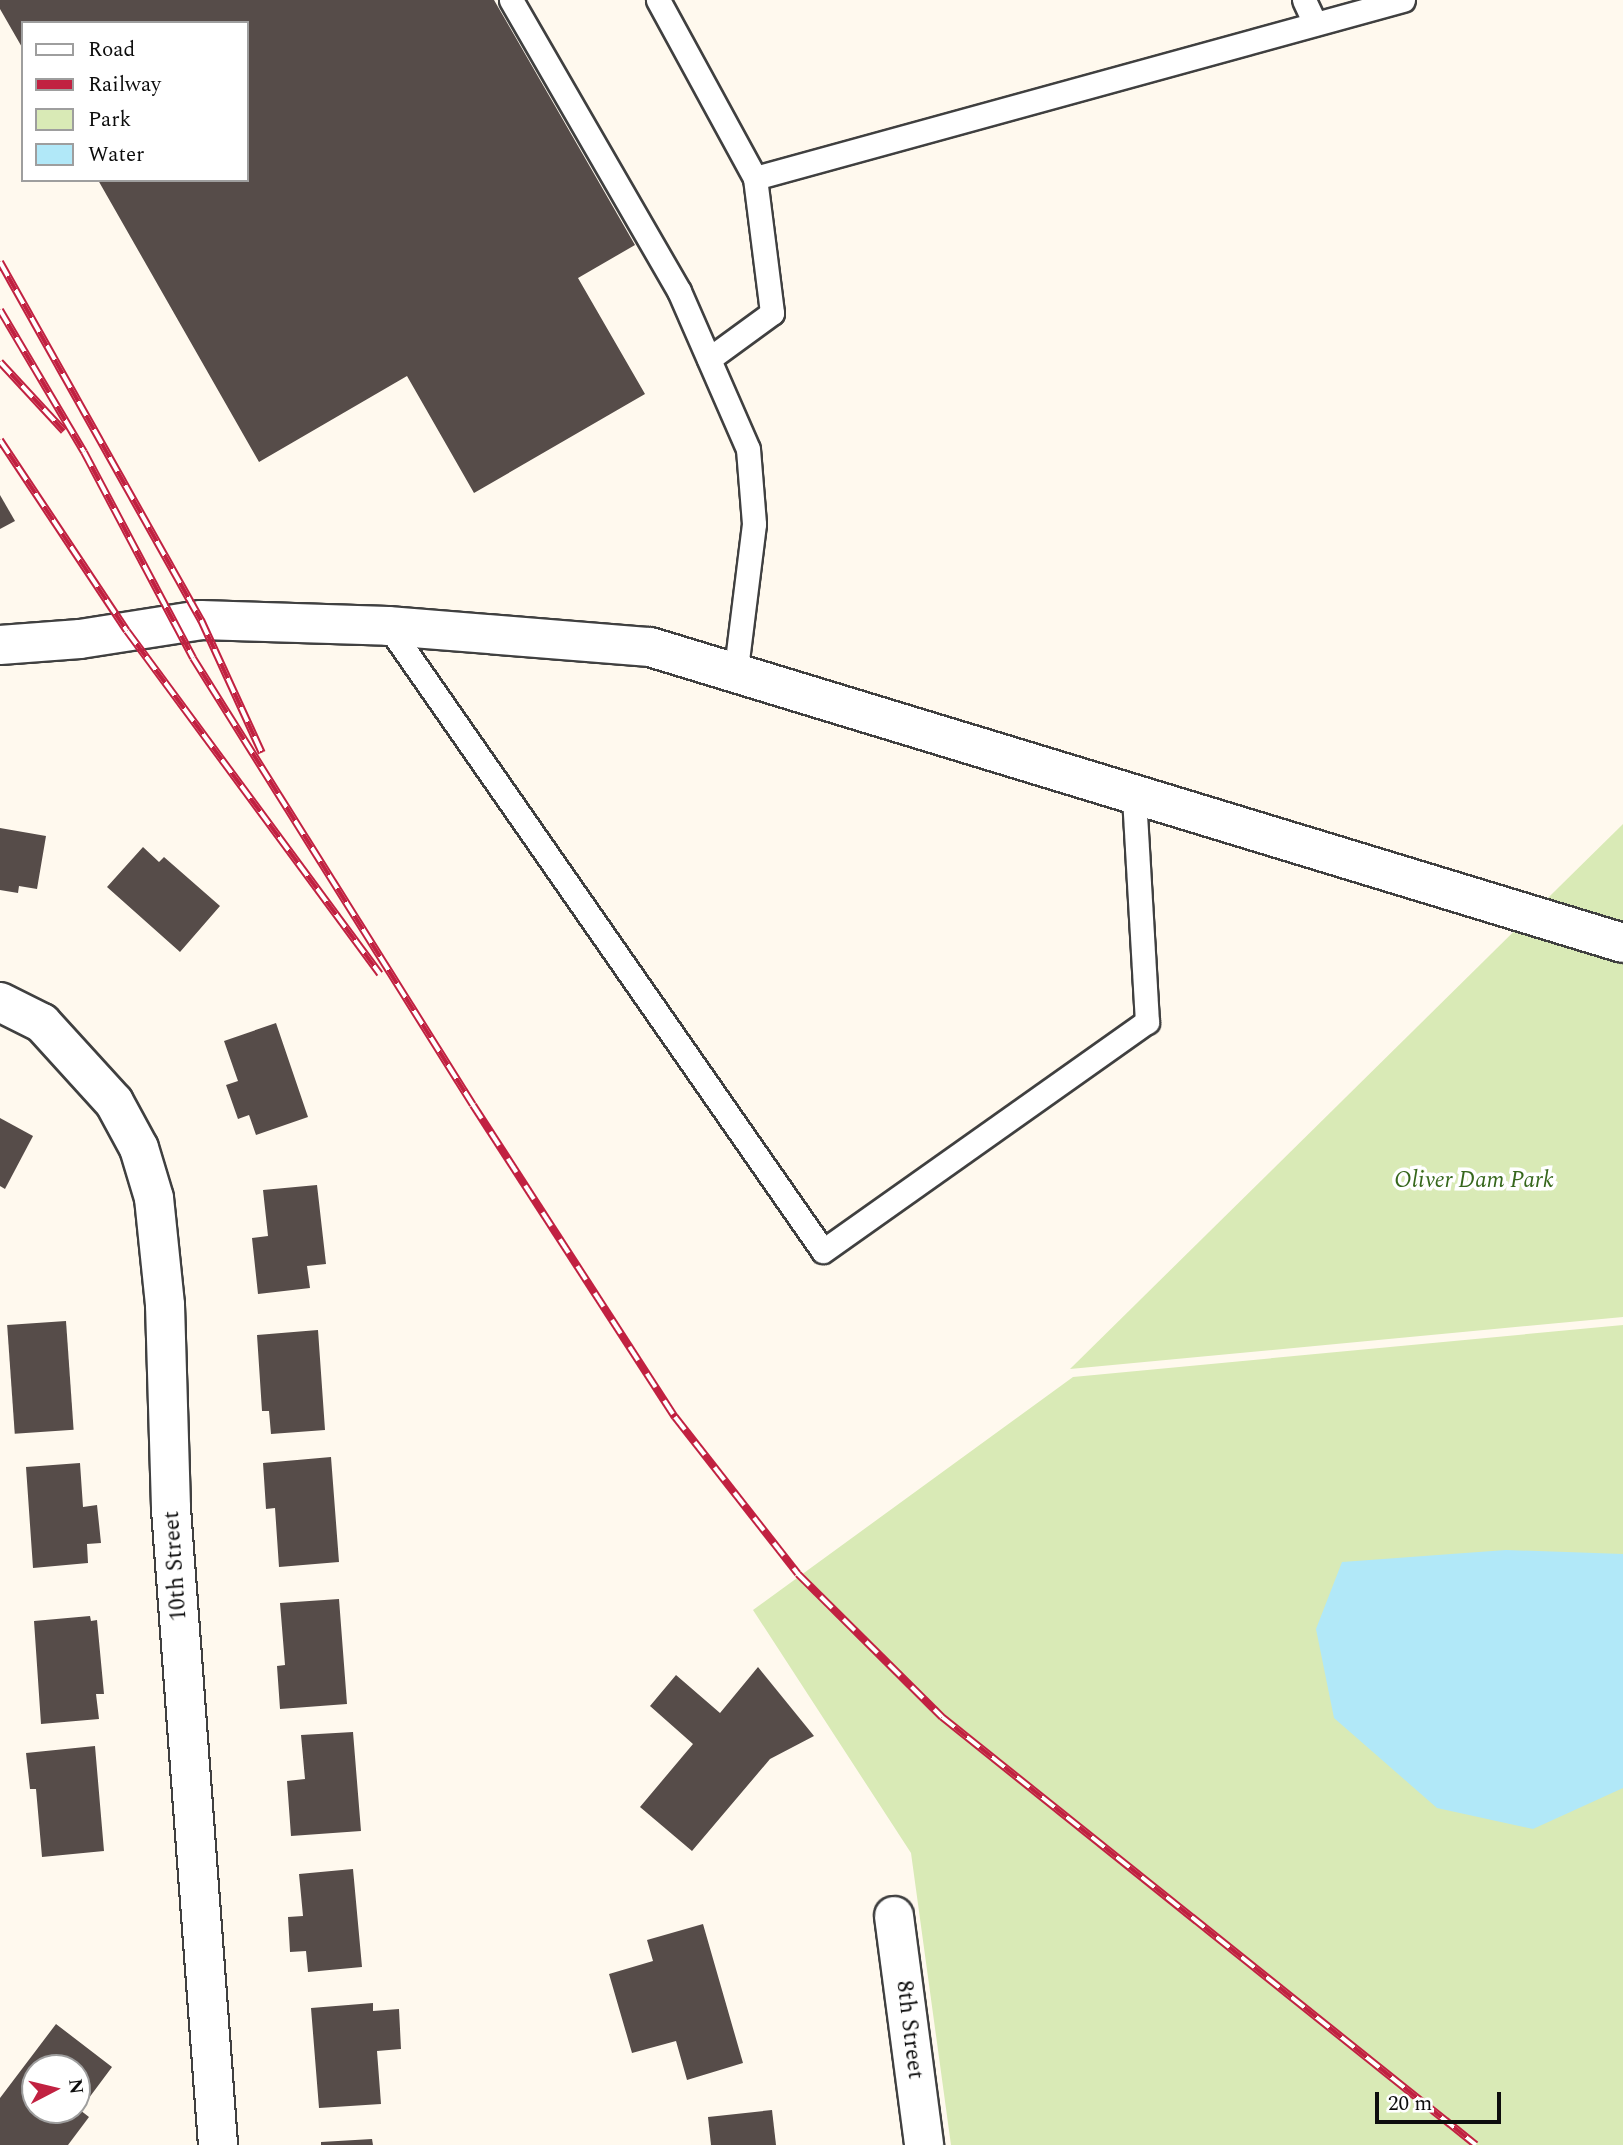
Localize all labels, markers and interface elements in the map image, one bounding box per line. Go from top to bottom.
legend [21,21,248,182]
text: Road [88,34,135,66]
text: Railway [88,69,161,101]
text: Park [88,104,131,136]
text: Water [88,139,144,171]
park label: Oliver Dam Park [1394,1167,1554,1195]
street label: 10th Street [158,1510,194,1622]
street label: 8th Street [889,1979,929,2081]
north arrow [21,2054,91,2124]
text: N [60,2077,91,2096]
scale bar [1378,2078,1504,2122]
text: 20 m [1388,2088,1432,2120]

